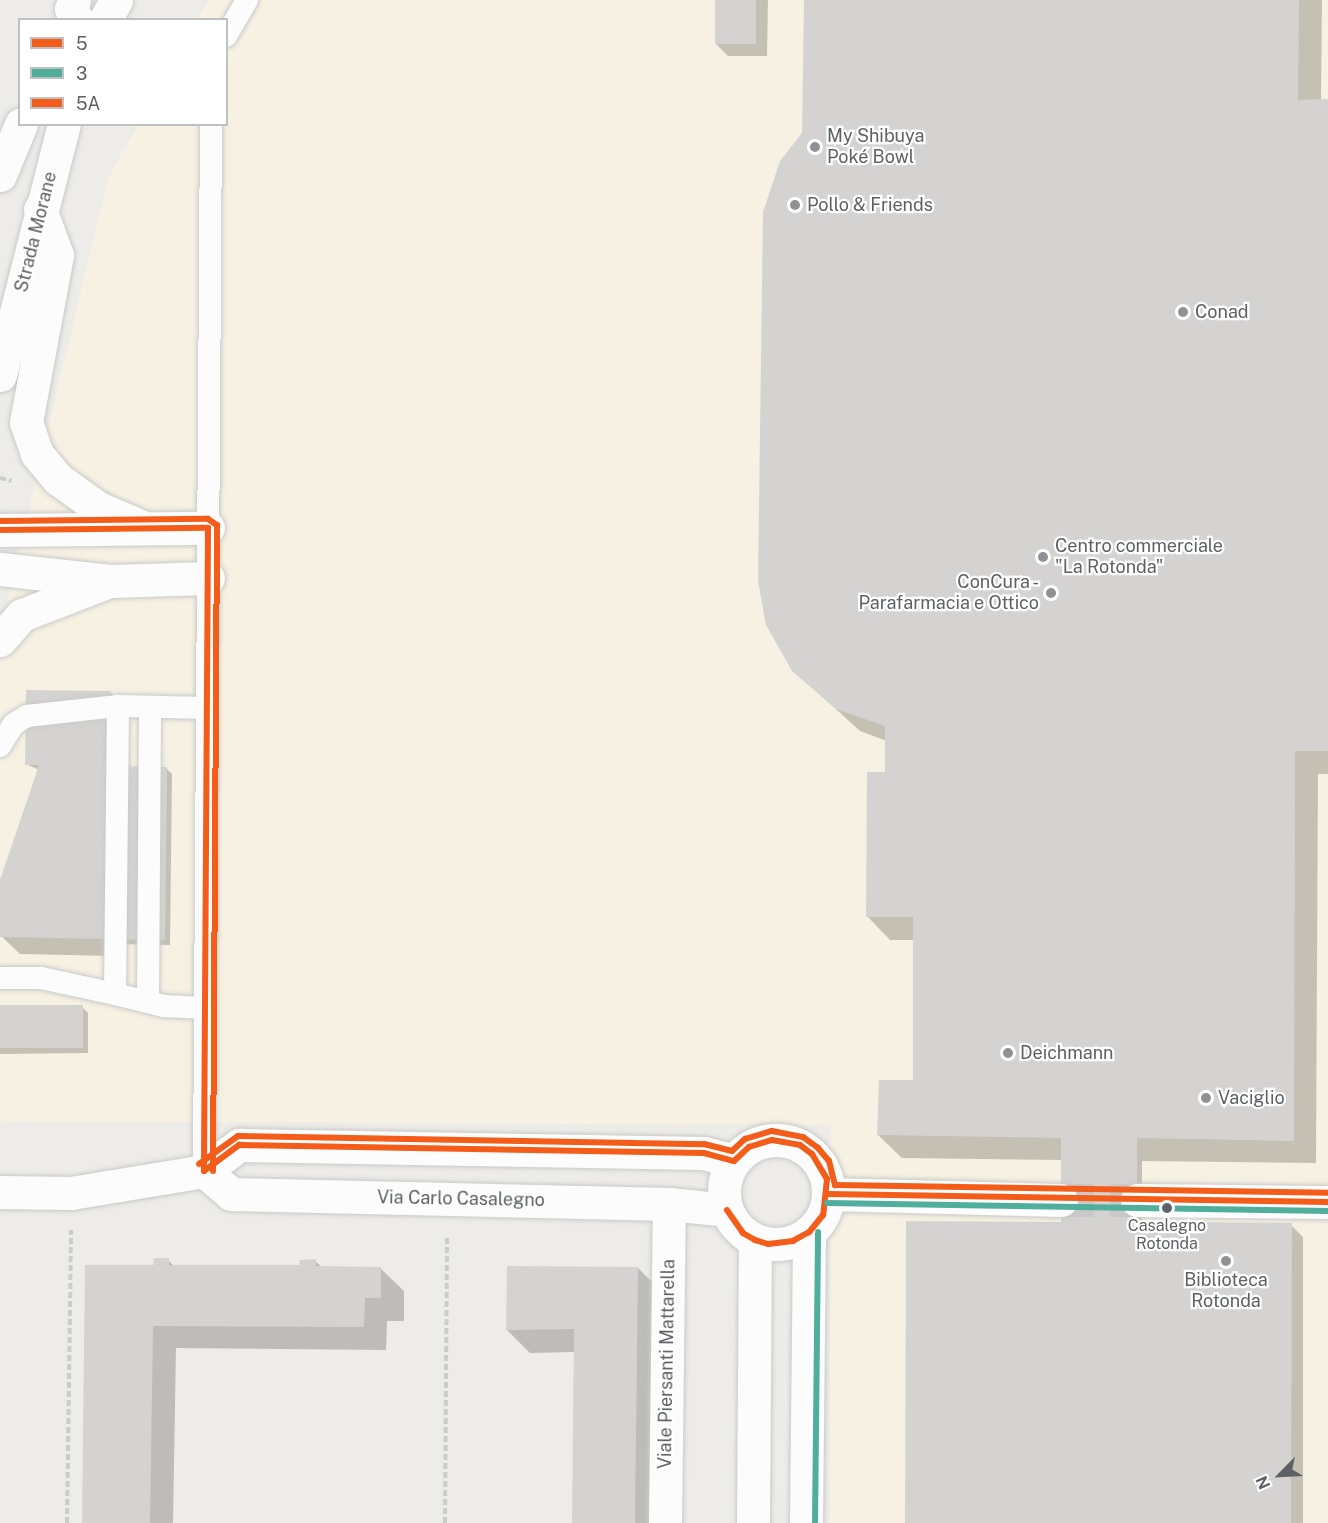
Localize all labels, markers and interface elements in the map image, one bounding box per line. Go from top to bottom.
legend [18,18,228,126]
text: 5 [76,33,88,54]
text: 3 [76,63,87,84]
text: 5A [76,93,100,114]
place label: My Shibuya Poké Bowl [827,126,924,168]
marker: My Shibuya Poké Bowl [808,140,822,154]
street label: Strada Morane [11,169,61,295]
place label: Pollo & Friends [807,194,933,216]
marker: Pollo & Friends [788,198,802,212]
place label: Conad [1195,301,1249,323]
marker: Conad [1176,305,1190,319]
place label: Centro commerciale "La Rotonda" [1055,536,1223,578]
marker: Centro commerciale "La Rotonda" [1036,550,1050,564]
place label: ConCura - Parafarmacia e Ottico [858,572,1039,614]
marker: ConCura - Parafarmacia e Ottico [1044,586,1058,600]
place label: Deichmann [1020,1042,1113,1064]
marker: Deichmann [1001,1046,1015,1060]
place label: Vaciglio [1218,1087,1285,1109]
marker: Vaciglio [1199,1091,1213,1105]
street label: Via Carlo Casalegno [377,1187,545,1211]
marker: Casalegno Rotonda [1161,1202,1173,1214]
place label: Casalegno Rotonda [1128,1216,1206,1254]
marker: Biblioteca Rotonda [1219,1254,1233,1268]
street label: Viale Piersanti Mattarella [654,1259,680,1469]
place label: Biblioteca Rotonda [1184,1270,1268,1312]
north arrow [1250,1445,1310,1505]
text: N [1252,1473,1274,1492]

